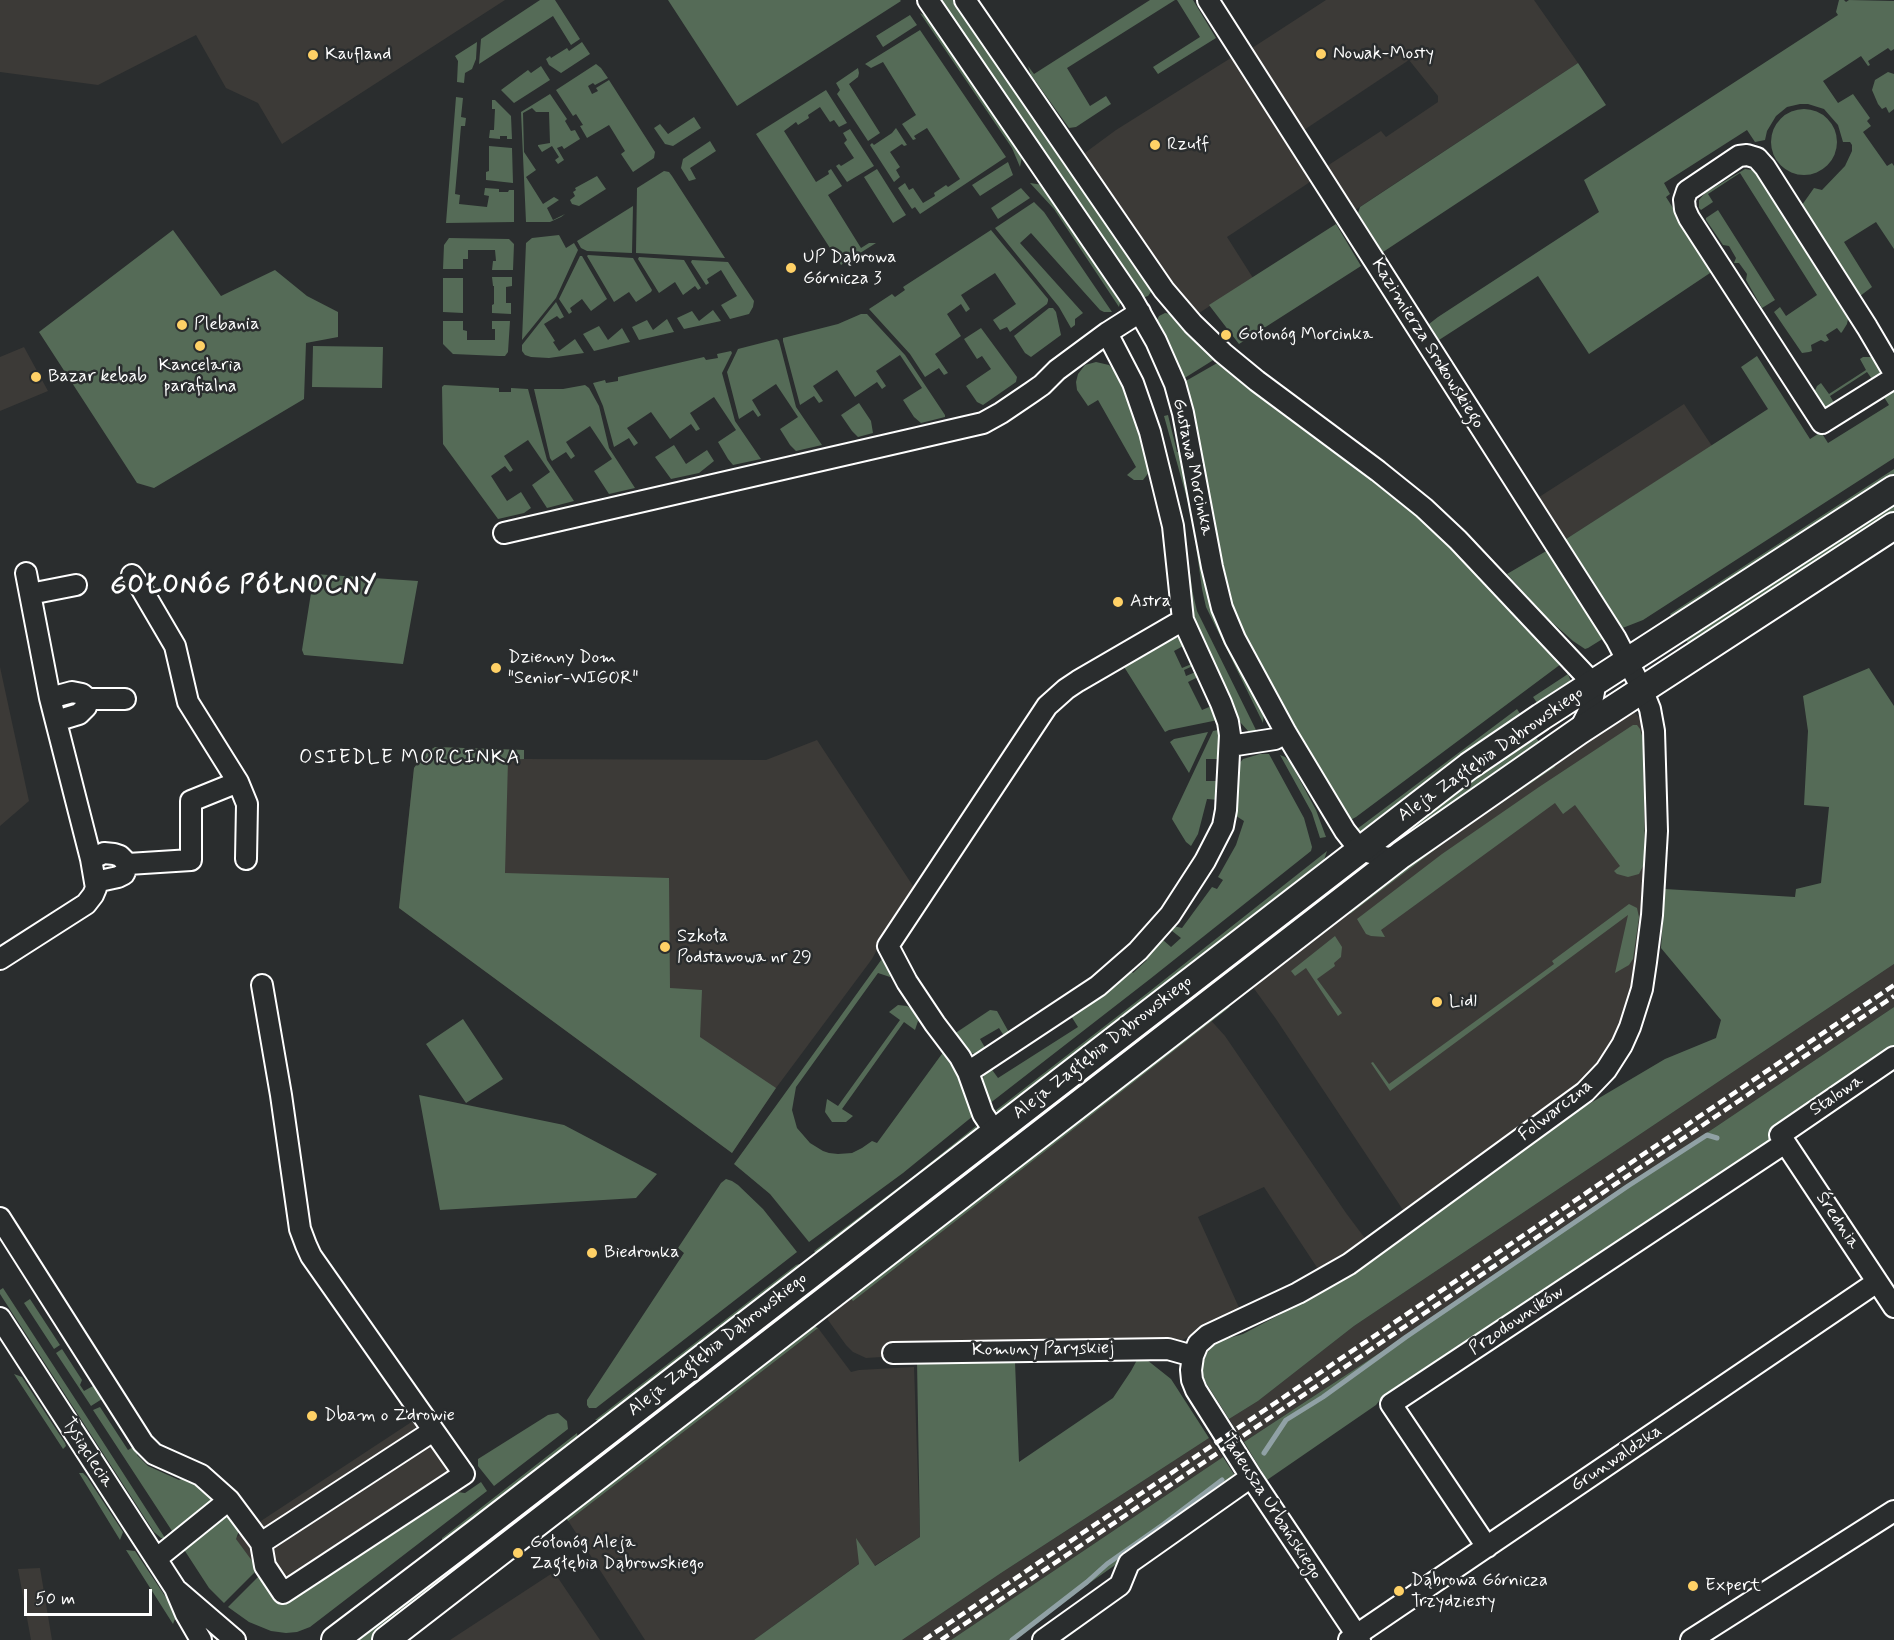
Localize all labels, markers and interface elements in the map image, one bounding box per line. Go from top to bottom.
place label: Nowak-Mosty [1333,43,1434,65]
place label: Kaufland [325,44,391,66]
marker: Nowak-Mosty [1314,47,1328,61]
marker: Kaufland [306,48,320,62]
place label: Rzułf [1167,134,1209,156]
marker: Rzułf [1148,138,1162,152]
place label: UP Dąbrowa Górnicza 3 [803,247,897,290]
street label: Kazimierza Srokowskiego [1366,255,1488,433]
marker: UP Dąbrowa Górnicza 3 [784,261,798,275]
place label: Plebania [194,314,260,336]
marker: Plebania [175,318,189,332]
place label: Gołonóg Morcinka [1238,324,1373,346]
marker: Gołonóg Morcinka [1219,328,1233,342]
marker: Kancelaria parafialna [193,339,207,353]
place label: Kancelaria parafialna [159,355,241,398]
place label: Bazar kebab [48,366,147,388]
marker: Bazar kebab [29,370,43,384]
street label: Gustawa Morcinka [1167,396,1217,538]
district label: GOŁONÓG PÓŁNOCNY [112,573,376,601]
place label: Astra [1130,591,1171,613]
marker: Astra [1111,595,1125,609]
place label: Dzienny Dom "Senior-WIGOR" [508,647,638,690]
marker: Dzienny Dom "Senior-WIGOR" [489,661,503,675]
street label: Aleja Zagłębia Dąbrowskiego [1394,683,1588,827]
district label: OSIEDLE MORCINKA [300,747,520,771]
place label: Szkoła Podstawowa nr 29 [677,926,812,968]
marker: Szkoła Podstawowa nr 29 [658,940,672,954]
street label: Aleja Zagłębia Dąbrowskiego [1009,971,1197,1125]
place label: Lidl [1449,991,1477,1013]
marker: Lidl [1430,995,1444,1009]
street label: Stalowa [1806,1070,1868,1122]
street label: Folwarczna [1515,1075,1597,1147]
street label: Średnia [1810,1188,1864,1254]
place label: Biedronka [604,1242,679,1264]
marker: Biedronka [585,1246,599,1260]
street label: Aleja Zagłębia Dąbrowskiego [624,1268,812,1422]
street label: Przodowników [1465,1281,1569,1361]
street label: Komuny Paryskiej [972,1338,1114,1362]
place label: Dbam o Zdrowie [324,1405,455,1427]
marker: Dbam o Zdrowie [305,1409,319,1423]
street label: Tysiąclecia [56,1414,118,1492]
street label: Grunwaldzka [1567,1421,1667,1497]
street label: Tadeusza Urbańskiego [1216,1430,1326,1584]
place label: Gołonóg Aleja Zagłębia Dąbrowskiego [530,1532,704,1574]
marker: Gołonóg Aleja Zagłębia Dąbrowskiego [511,1546,525,1560]
place label: Dąbrowa Górnicza Trzydziesty [1411,1570,1548,1612]
place label: Expert [1705,1575,1761,1597]
scale bar [27,1577,154,1615]
marker: Expert [1686,1579,1700,1593]
marker: Dąbrowa Górnicza Trzydziesty [1392,1584,1406,1598]
text: 50 m [35,1587,75,1611]

